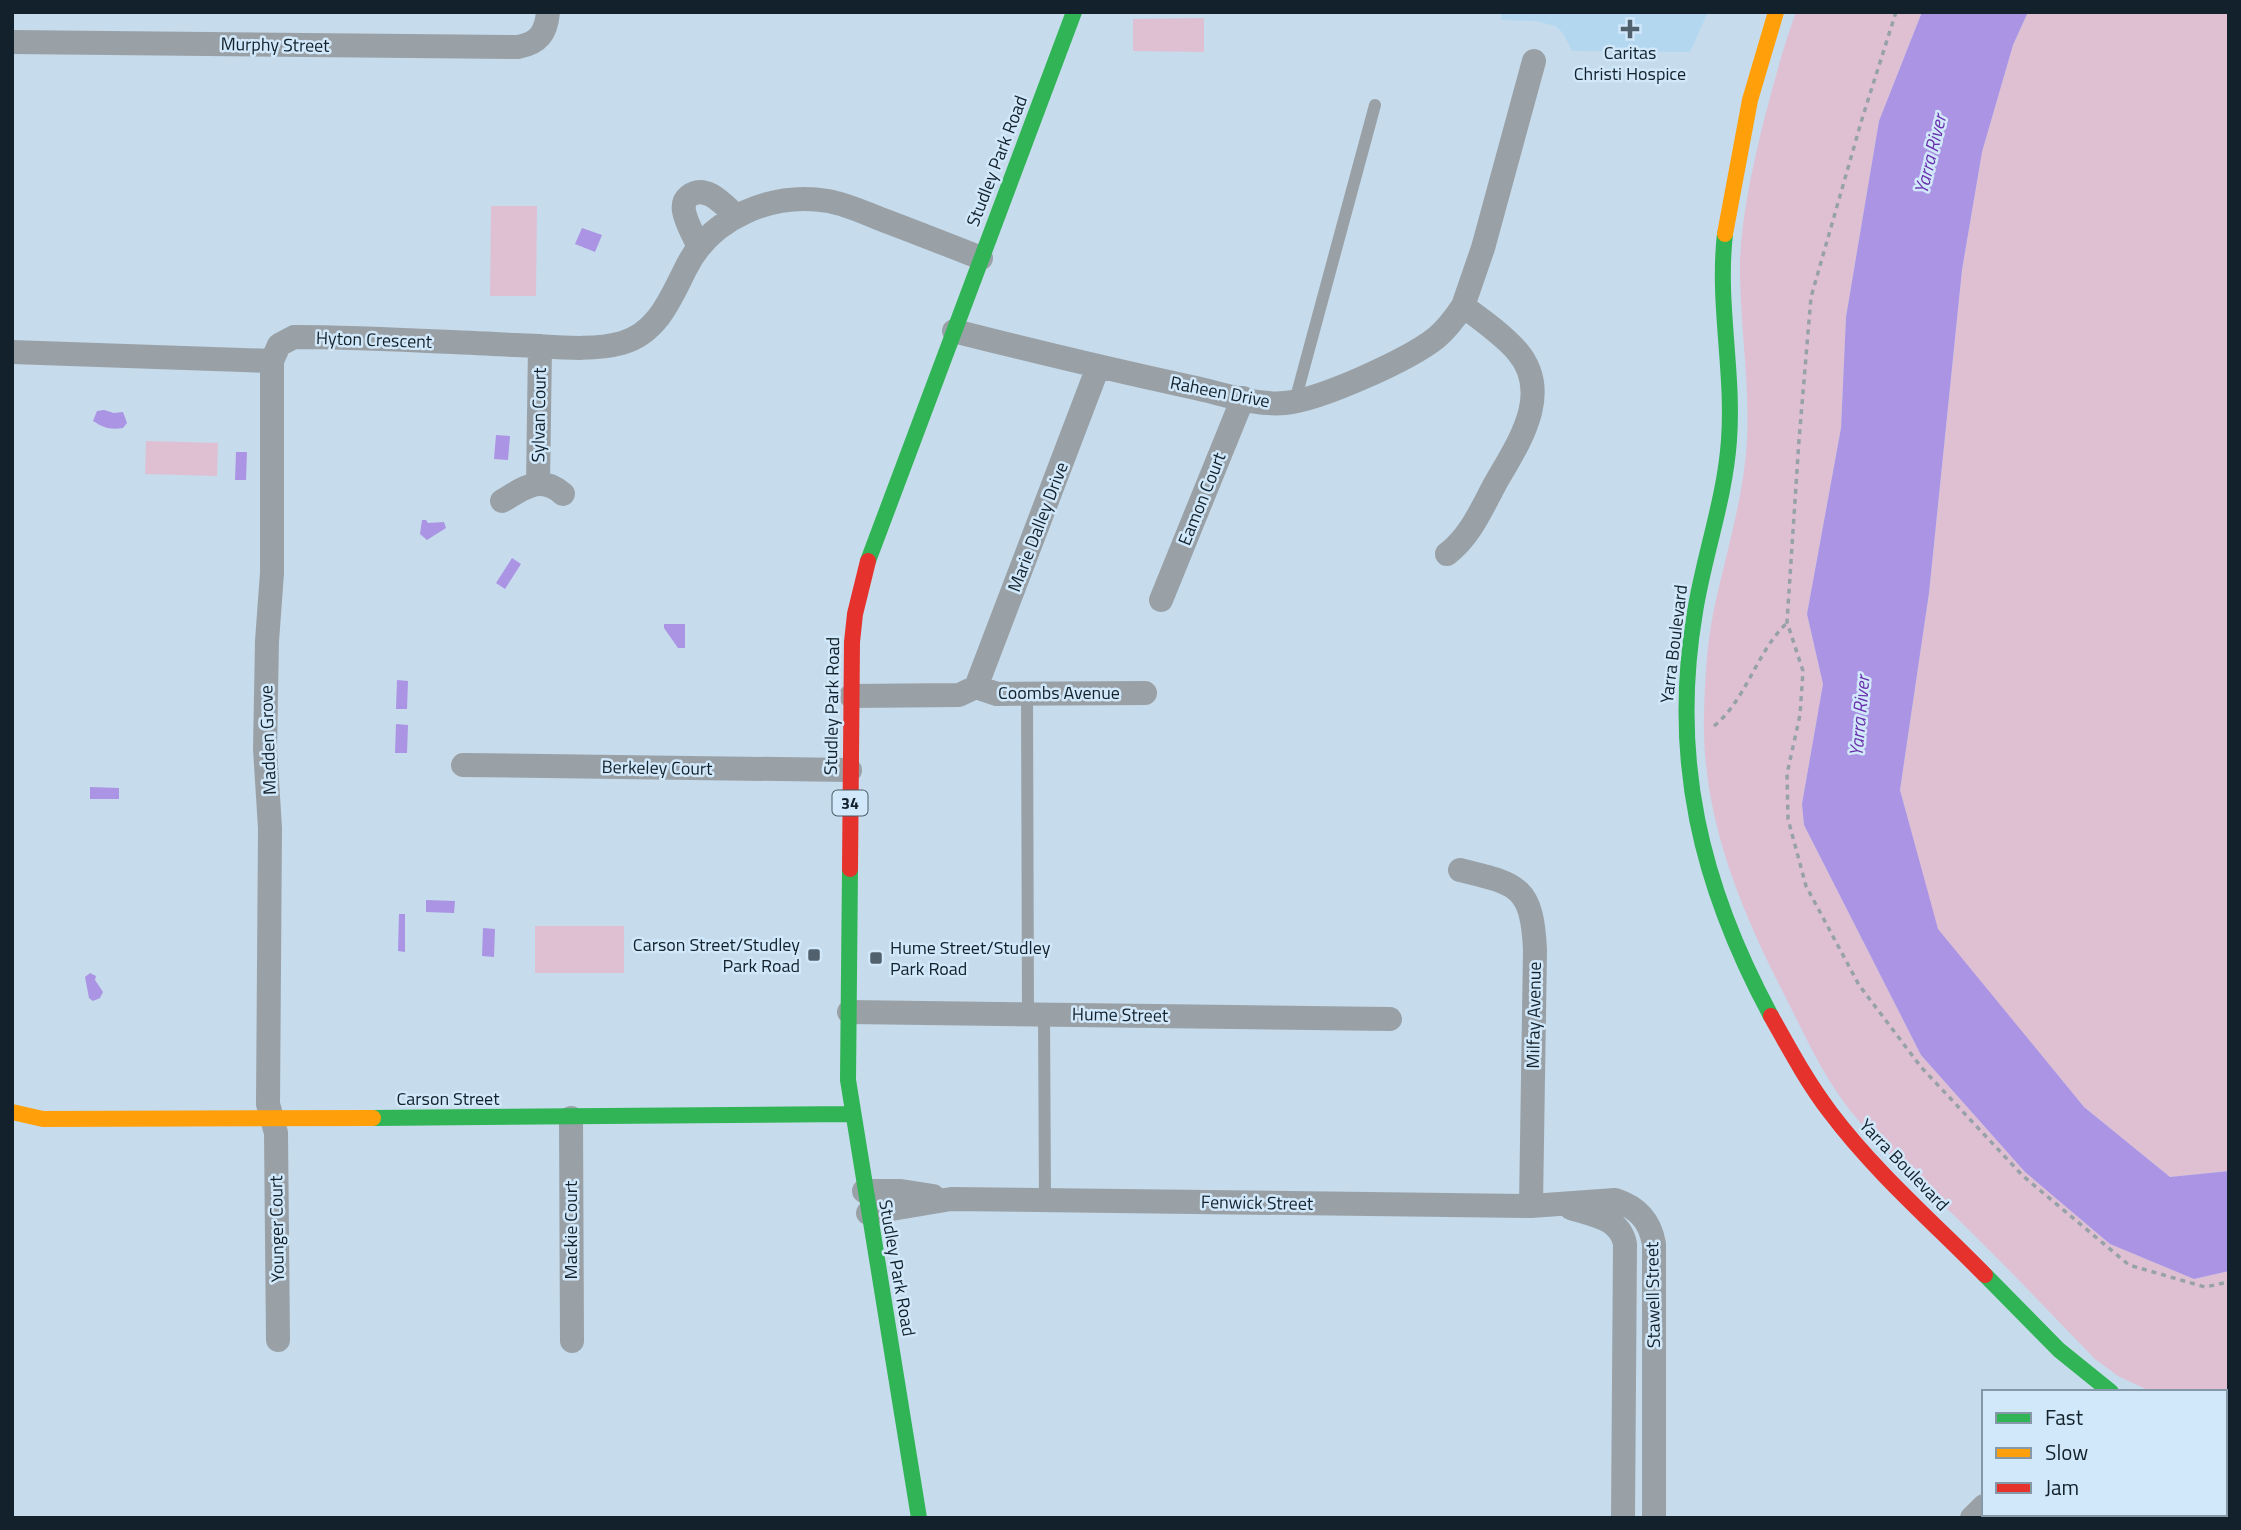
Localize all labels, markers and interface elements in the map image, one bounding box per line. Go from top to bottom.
marker: Caritas Christi Hospice [1620,19,1640,39]
street label: Murphy Street [220,30,330,59]
place label: Caritas Christi Hospice [1574,39,1686,87]
street label: Studley Park Road [959,92,1034,230]
water label: Yarra River [1906,109,1954,197]
street label: Hyton Crescent [315,324,433,355]
street label: Sylvan Court [524,367,553,463]
street label: Raheen Drive [1168,369,1272,414]
street label: Eamon Court [1171,448,1233,549]
street label: Marie Dalley Drive [1000,458,1075,596]
street label: Yarra Boulevard [1653,583,1694,705]
street label: Studley Park Road [817,637,846,775]
water label: Yarra River [1841,672,1877,757]
street label: Coombs Avenue [998,679,1120,706]
street label: Madden Grove [252,685,283,795]
street label: Berkeley Court [601,753,713,782]
road number: 34 [832,790,868,816]
place label: Carson Street/Studley Park Road [633,931,800,979]
place label: Hume Street/Studley Park Road [890,934,1051,982]
marker: Carson Street/Studley Park Road [806,947,822,963]
marker: Hume Street/Studley Park Road [868,950,884,966]
street label: Milfay Avenue [1519,961,1548,1069]
street label: Hume Street [1072,1000,1169,1029]
street label: Carson Street [397,1085,500,1112]
street label: Yarra Boulevard [1853,1112,1956,1217]
street label: Younger Court [262,1175,291,1283]
street label: Mackie Court [557,1180,584,1279]
street label: Fenwick Street [1201,1188,1314,1217]
street label: Studley Park Road [872,1198,923,1338]
street label: Stawell Street [1638,1241,1667,1348]
legend [1982,1390,2227,1516]
text: Fast [2045,1401,2084,1433]
text: Slow [2045,1436,2088,1468]
text: Jam [2045,1471,2079,1503]

